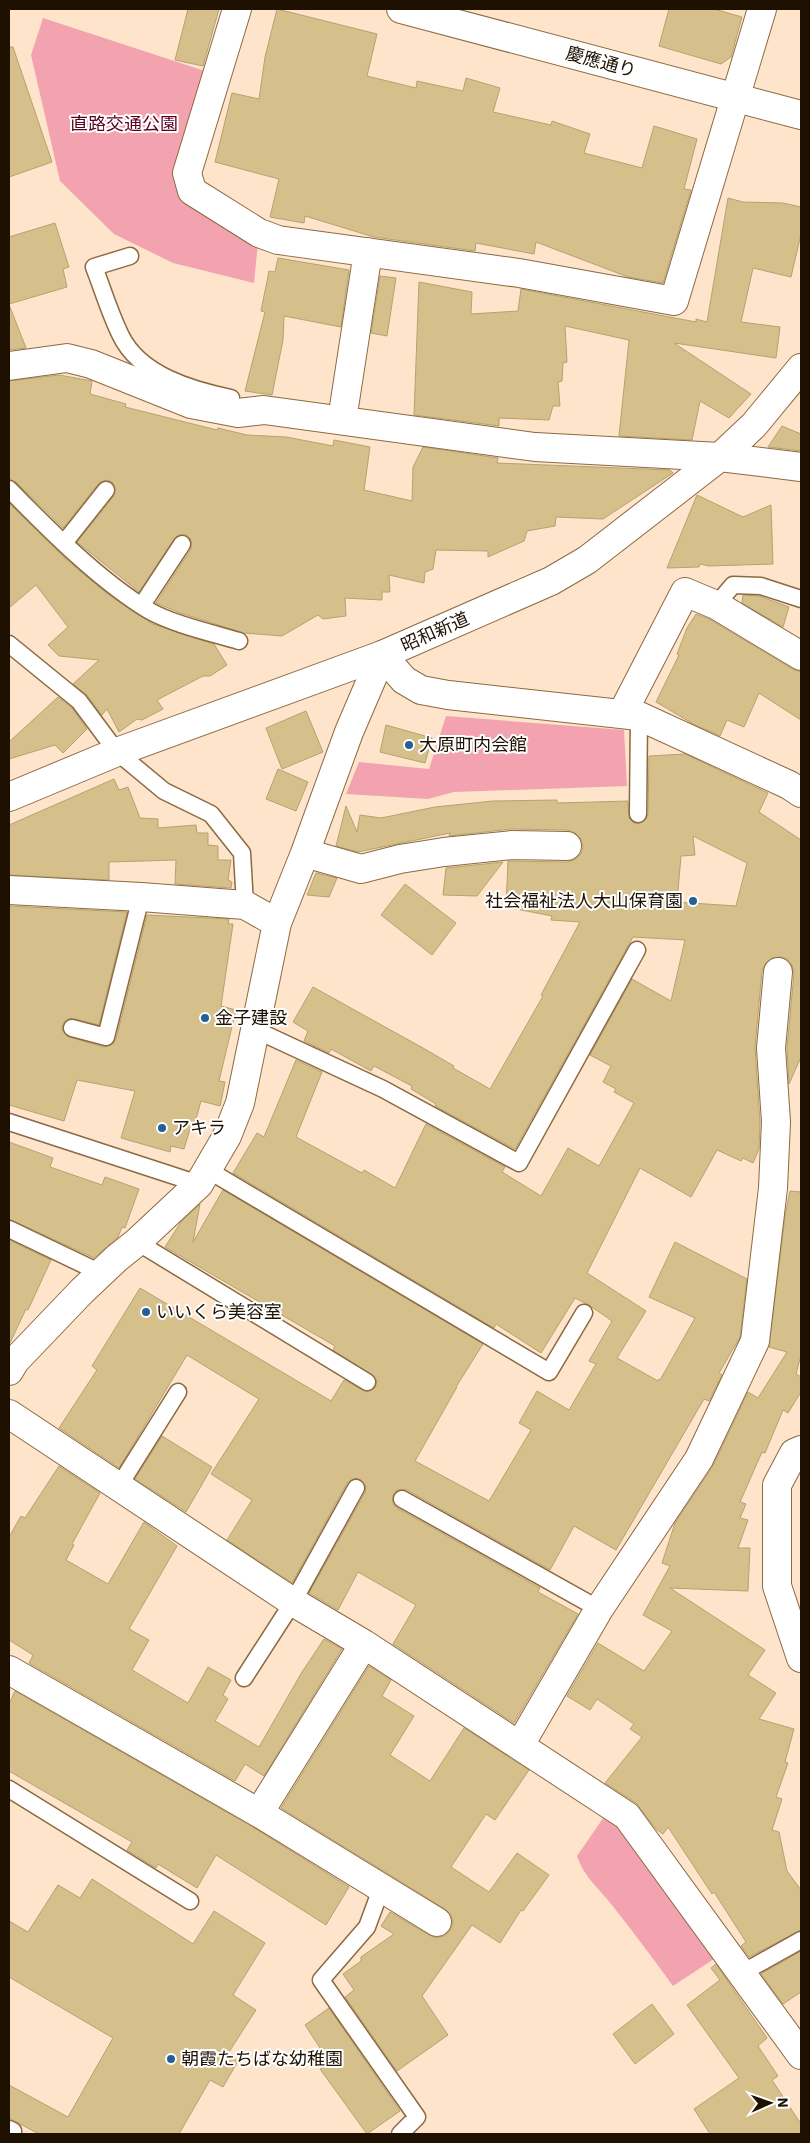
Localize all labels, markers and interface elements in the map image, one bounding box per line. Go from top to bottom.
street label: 慶應通り [563,41,639,82]
park label: 直路交通公園 [70,112,178,135]
street label: 昭和新道 [397,606,472,657]
place label: 大原町内会館 [419,733,527,756]
marker: 大原町内会館 [403,739,415,751]
place label: 社会福祉法人大山保育園 [485,889,683,912]
marker: 社会福祉法人大山保育園 [687,895,699,907]
place label: 金子建設 [215,1006,287,1029]
marker: 金子建設 [199,1012,211,1024]
place label: アキラ [172,1116,226,1139]
marker: アキラ [156,1122,168,1134]
place label: いいくら美容室 [156,1300,282,1323]
marker: いいくら美容室 [140,1306,152,1318]
place label: 朝霞たちばな幼稚園 [181,2047,343,2070]
marker: 朝霞たちばな幼稚園 [165,2053,177,2065]
north arrow [745,2078,795,2128]
text: N [774,2097,792,2108]

